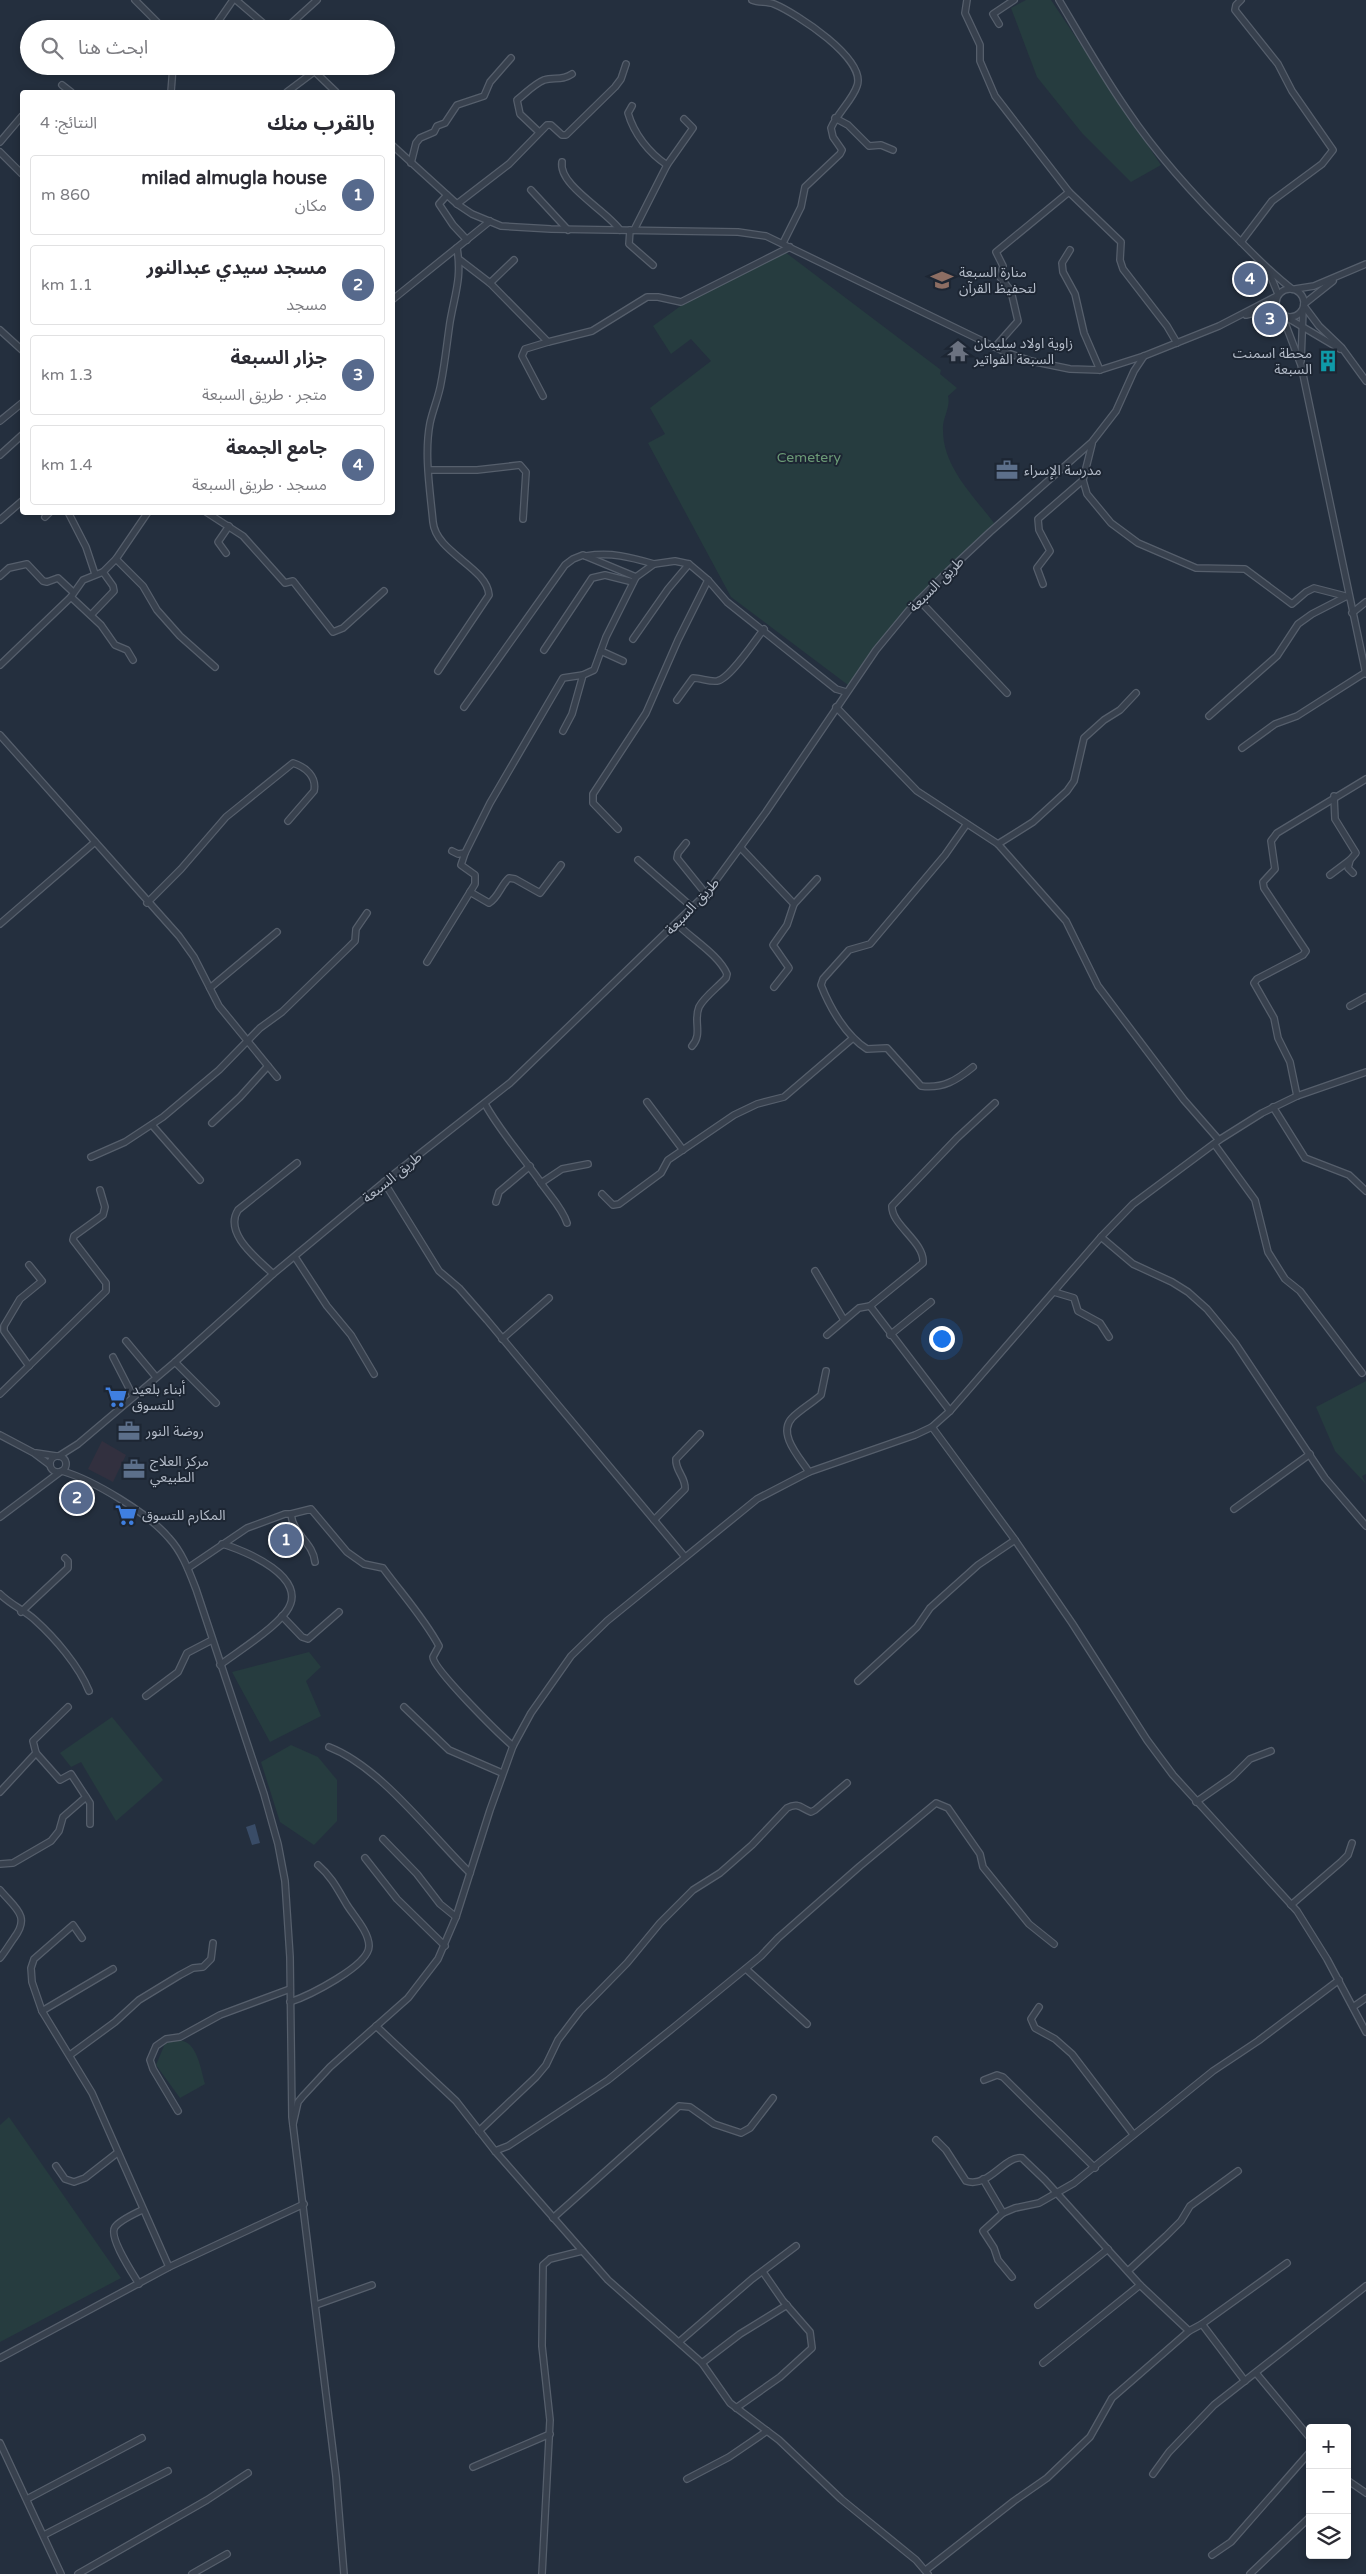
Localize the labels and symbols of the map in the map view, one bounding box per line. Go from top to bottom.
pin: 4 [1234,260,1266,298]
place label: منارة السبعة لتحفيظ القرآن [959,264,1036,297]
school or university icon: منارة السبعة لتحفيظ القرآن [929,267,955,293]
pin: 3 [1254,300,1286,338]
place label: زاوية اولاد سليمان السبعة الفواتير [973,335,1073,368]
temple icon: زاوية اولاد سليمان السبعة الفواتير [945,338,971,364]
place label: محطة اسمنت السبعة [1233,345,1312,378]
building icon: محطة اسمنت السبعة [1315,348,1341,374]
park label: Cemetery [777,449,842,466]
office icon: مدرسة الإسراء [994,457,1020,483]
place label: مدرسة الإسراء [1024,462,1102,480]
street label: طريق السبعة [905,553,968,616]
street label: طريق السبعة [662,874,724,939]
street label: طريق السبعة [359,1148,426,1207]
your location [929,1326,955,1352]
place label: أبناء بلعيد للتسوق [132,1380,186,1414]
supermarket icon: أبناء بلعيد للتسوق [103,1384,129,1410]
office icon: روضة النور [116,1418,142,1444]
place label: روضة النور [145,1423,204,1440]
place label: مركز العلاج الطبيعي [150,1453,209,1488]
office icon: مركز العلاج الطبيعي [121,1456,147,1482]
pin: 2 [61,1479,93,1517]
supermarket icon: المكارم للتسوق [113,1502,139,1528]
place label: المكارم للتسوق [142,1507,226,1526]
pin: 1 [270,1521,302,1559]

